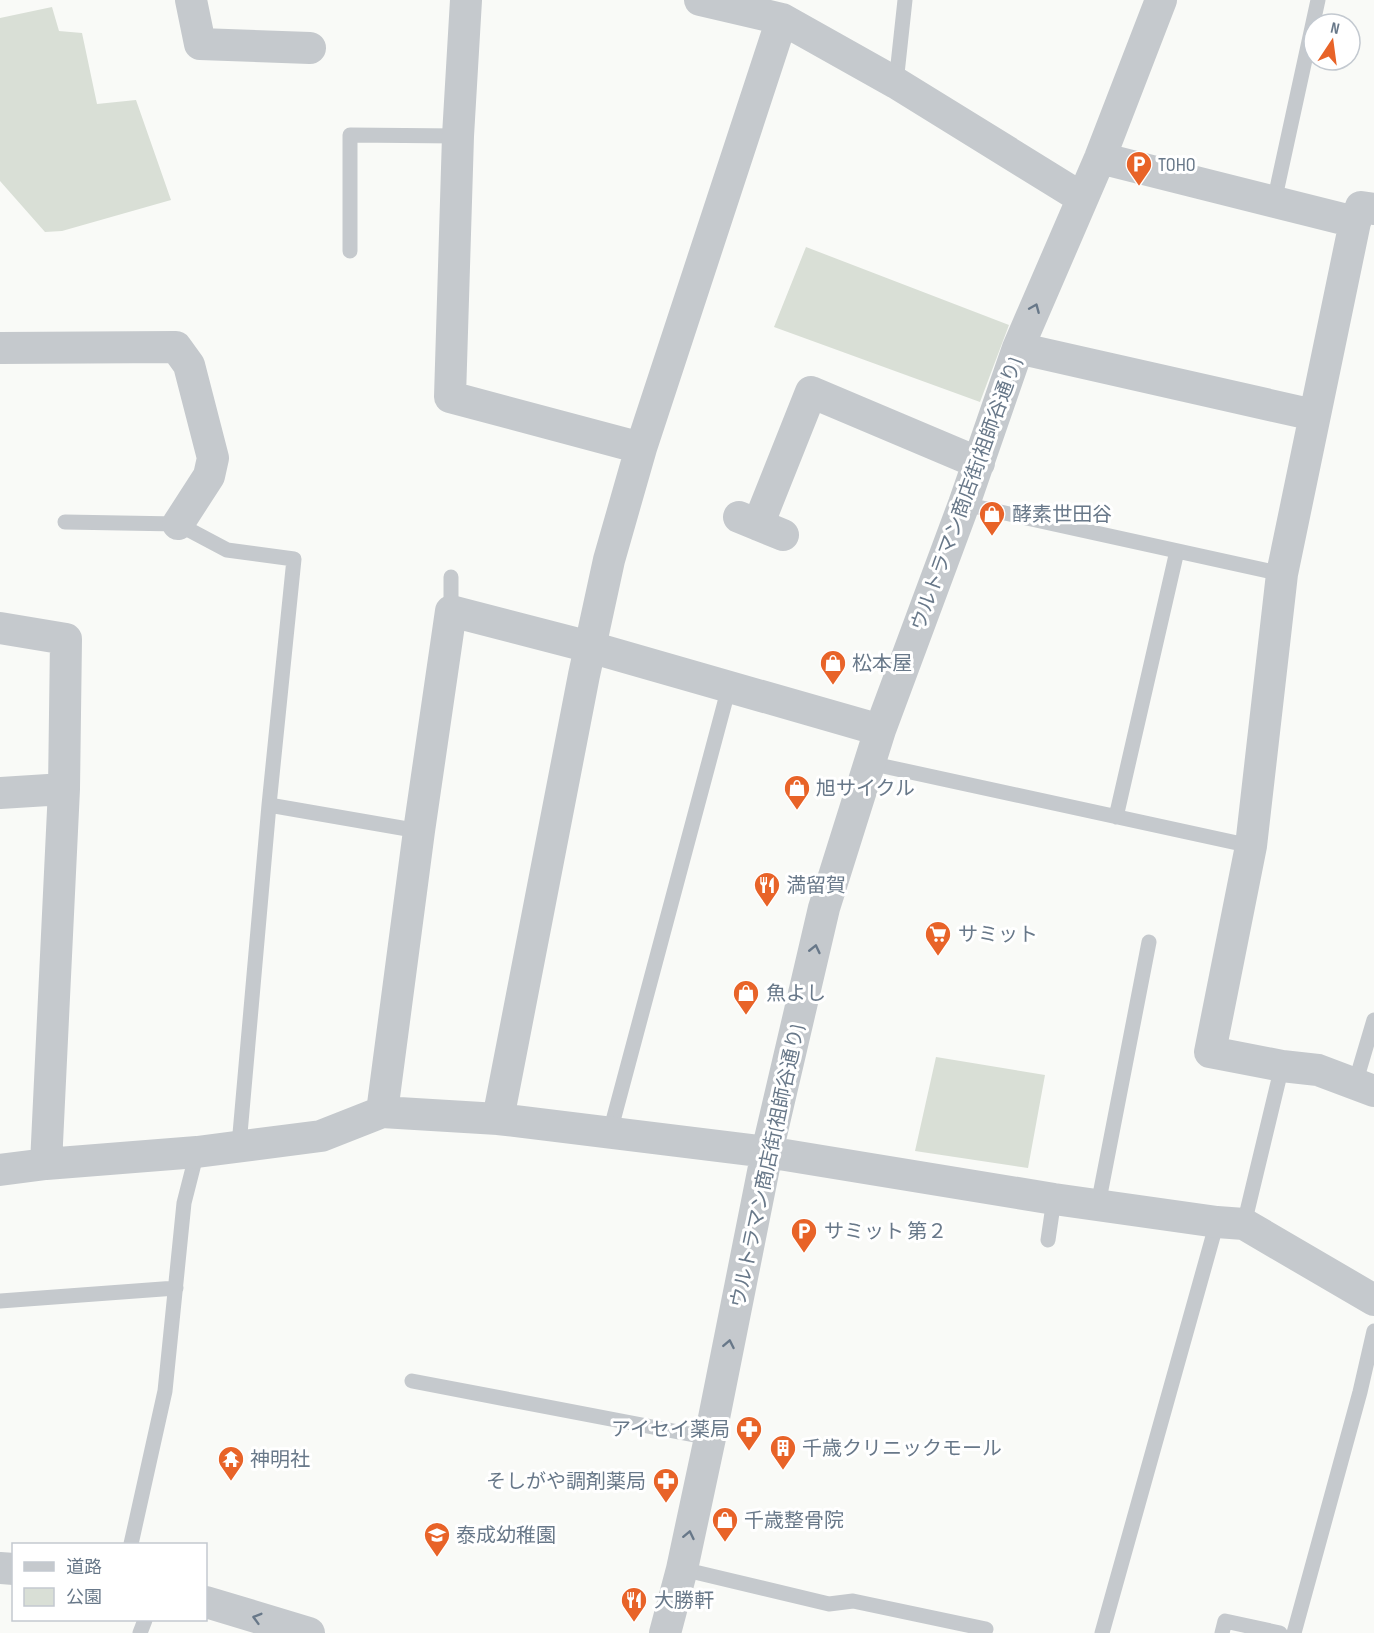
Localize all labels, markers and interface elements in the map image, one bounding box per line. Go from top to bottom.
north arrow [1302,12,1362,72]
text: N [1329,19,1341,39]
parking icon: TOHO [1124,149,1154,187]
place label: TOHO [1158,153,1196,177]
one-way arrow [1028,303,1040,314]
street label: ウルトラマン商店街(祖師谷通り) [906,355,1028,634]
shop icon: 酵素世田谷 [977,499,1007,537]
place label: 酵素世田谷 [1012,503,1112,527]
shop icon: 松本屋 [818,648,848,686]
place label: 松本屋 [852,652,912,676]
shop icon: 旭サイクル [782,773,812,811]
place label: 旭サイクル [816,777,915,801]
restaurant icon: 満留賀 [752,870,782,908]
place label: 満留賀 [786,874,846,898]
supermarket icon: サミット [923,919,953,957]
place label: サミット [958,923,1038,947]
one-way arrow [807,944,820,954]
shop icon: 魚よし [731,978,761,1016]
place label: 魚よし [766,982,826,1006]
street label: ウルトラマン商店街(祖師谷通り) [726,1023,810,1310]
parking icon: サミット 第２ [789,1216,819,1254]
place label: サミット 第２ [824,1220,947,1244]
one-way arrow [722,1340,735,1350]
pharmacy icon: アイセイ薬局 [734,1414,764,1452]
place label: アイセイ薬局 [611,1418,730,1442]
building icon: 千歳クリニックモール [768,1433,798,1471]
place label: 千歳クリニックモール [802,1437,1002,1461]
temple icon: 神明社 [216,1444,246,1482]
place label: 神明社 [250,1448,310,1472]
pharmacy icon: そしがや調剤薬局 [651,1466,681,1504]
place label: そしがや調剤薬局 [486,1470,646,1494]
shop icon: 千歳整骨院 [710,1505,740,1543]
place label: 千歳整骨院 [744,1509,844,1533]
school or university icon: 泰成幼稚園 [422,1520,452,1558]
place label: 泰成幼稚園 [456,1524,556,1548]
one-way arrow [682,1531,695,1541]
legend [12,1543,207,1621]
text: 道路 [66,1557,102,1578]
restaurant icon: 大勝軒 [619,1585,649,1623]
text: 公園 [66,1587,102,1608]
place label: 大勝軒 [654,1589,714,1613]
one-way arrow [252,1613,263,1625]

